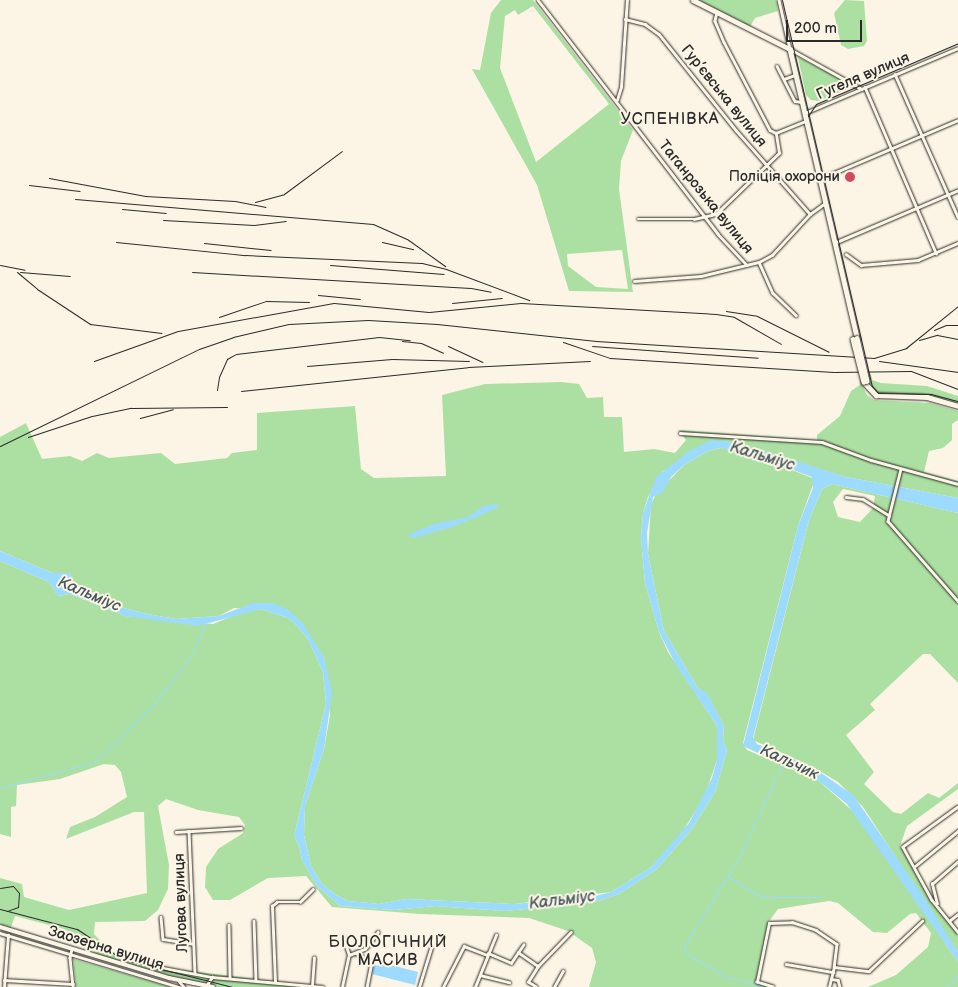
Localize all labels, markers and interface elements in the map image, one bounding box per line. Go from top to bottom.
scale bar [788,10,864,42]
text: 200 m [794,19,837,38]
street label: Гур’євська вулиця [677,41,771,151]
street label: Гугеля вулиця [814,48,912,104]
district label: УСПЕНІВКА [619,110,721,130]
street label: Таганрозька вулиця [655,137,757,257]
place label: Поліція охорони [729,168,840,186]
marker: Поліція охорони [844,171,856,183]
water label: Кальміус [727,438,797,476]
water label: Кальміус [55,573,123,617]
water label: Кальчик [757,741,821,785]
street label: Лугова вулиця [170,853,192,953]
water label: Кальміус [528,887,596,915]
street label: Заозерна вулиця [46,922,166,974]
district label: БІОЛОГІЧНИЙ МАСИВ [327,933,449,971]

